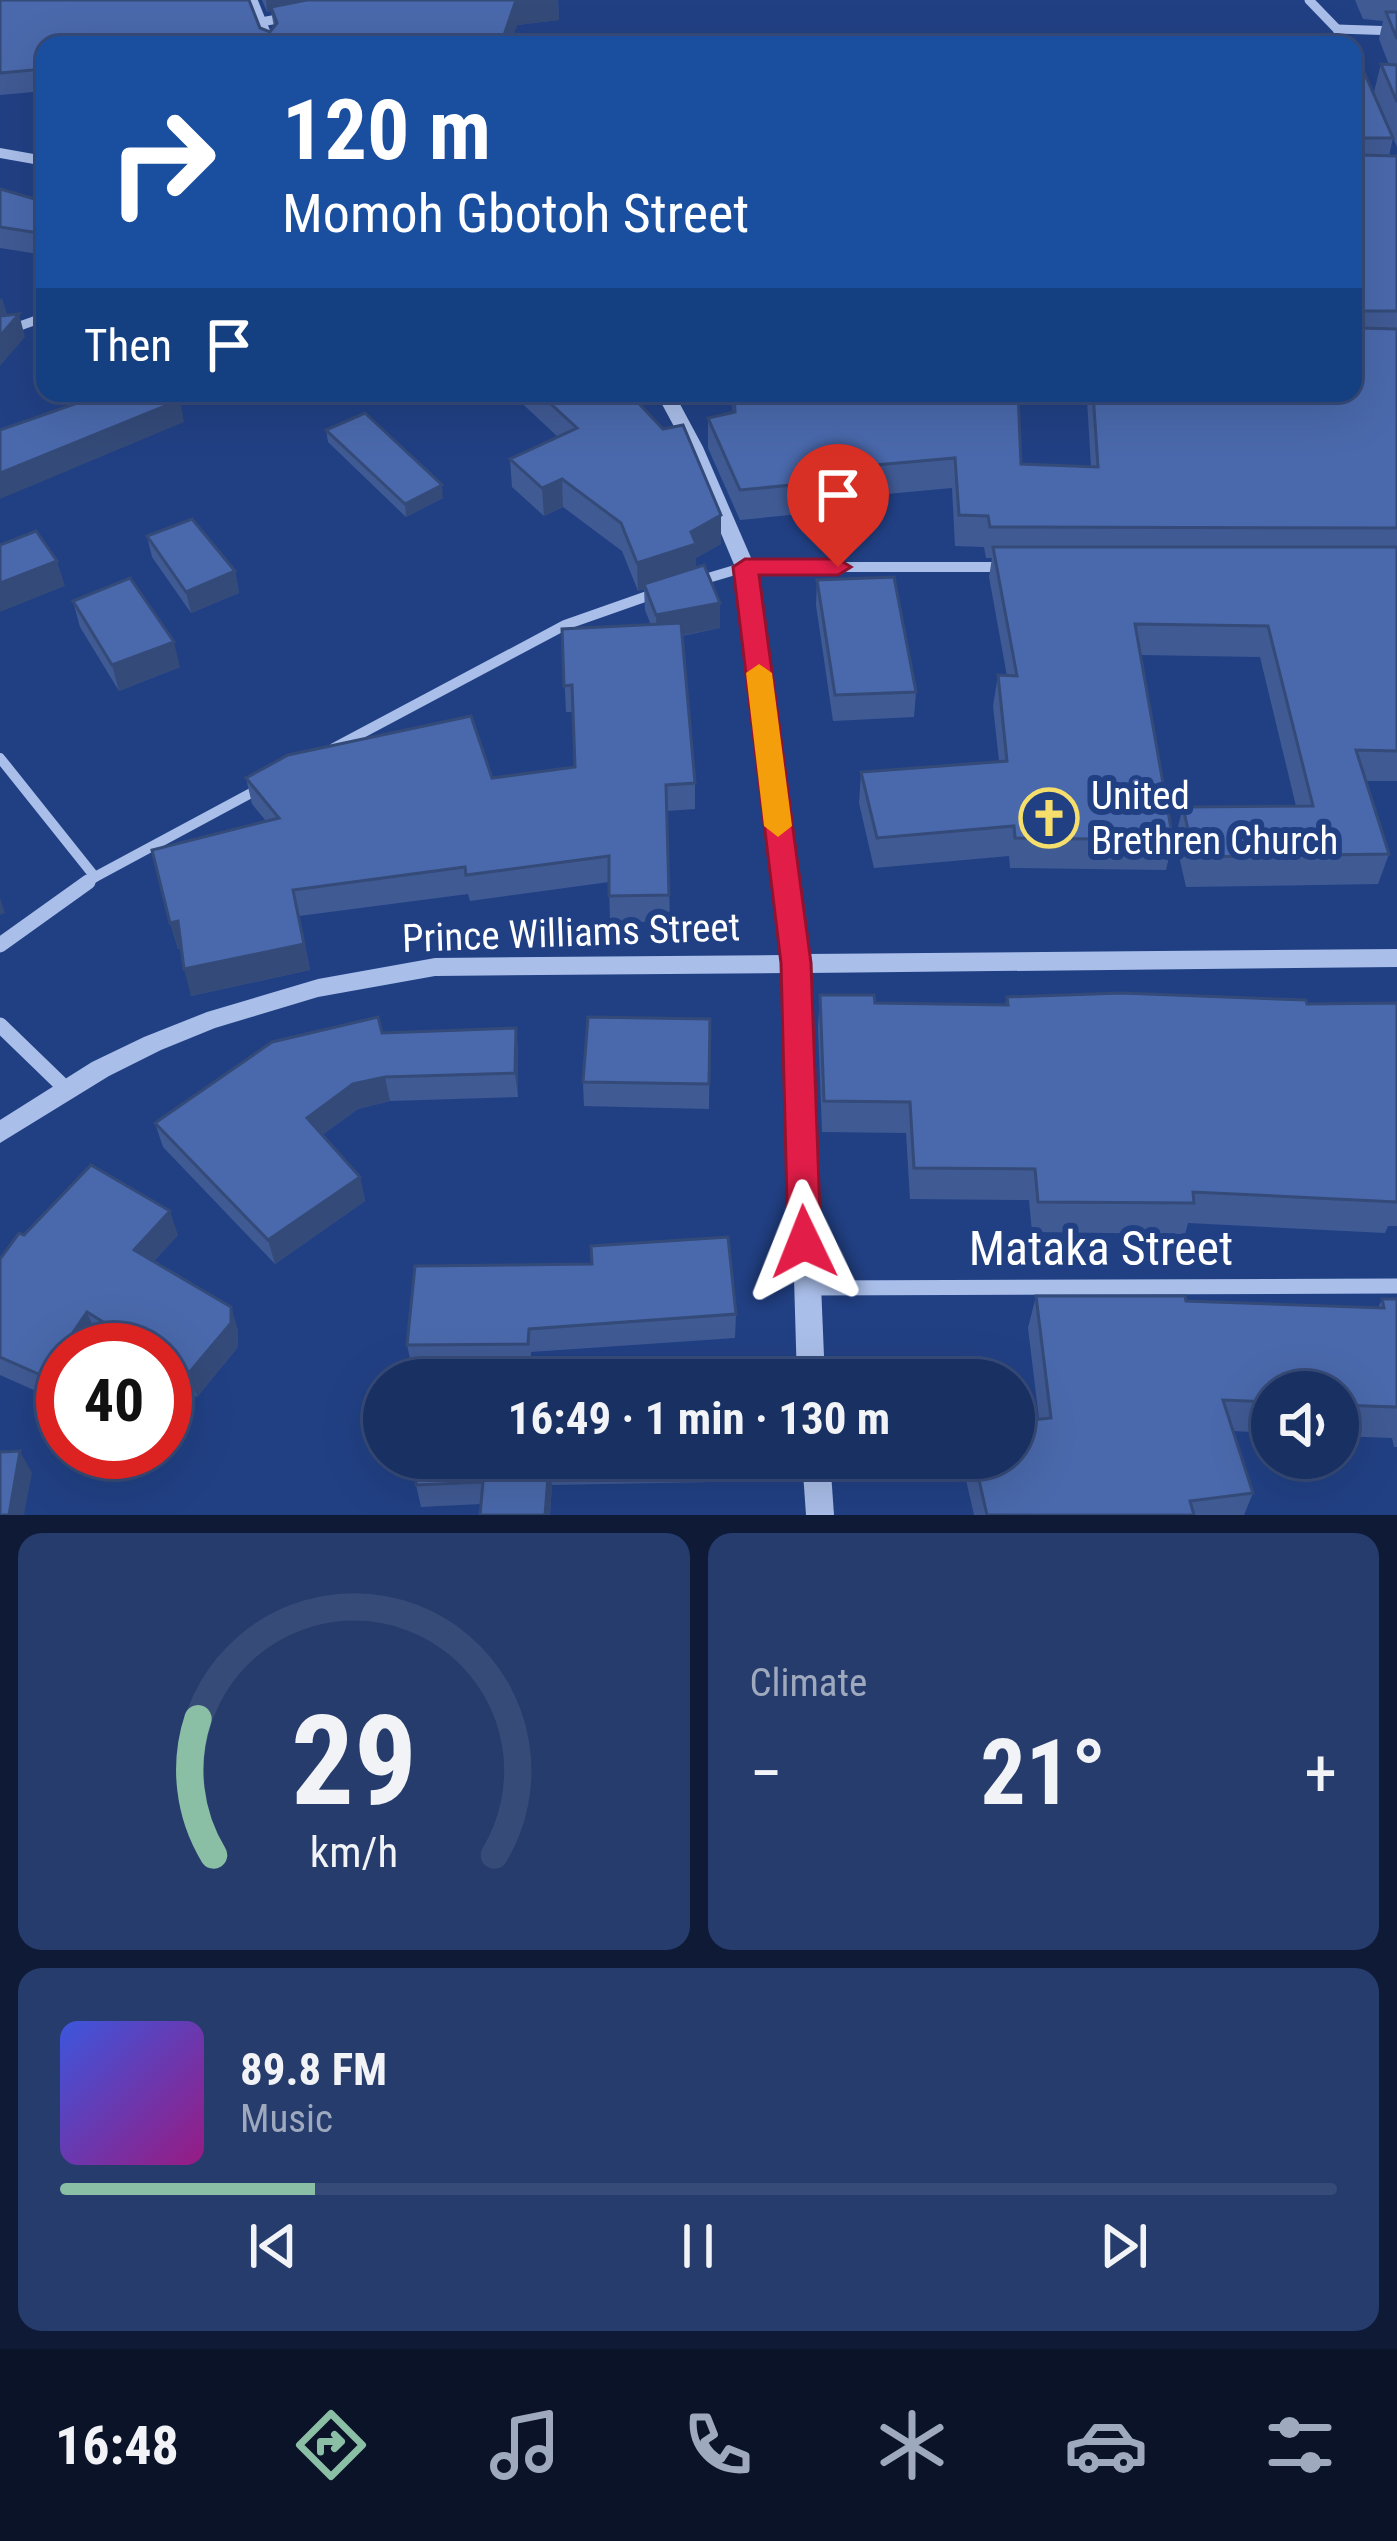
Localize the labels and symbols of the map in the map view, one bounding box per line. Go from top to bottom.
pin [787,444,889,567]
place label: United Brethren Church [1091,773,1338,864]
church icon: United Brethren Church [1018,787,1080,849]
street label: Prince Williams Street [401,904,741,962]
position arrow [741,1179,867,1305]
street label: Mataka Street [969,1220,1233,1277]
speed limit sign: 40 [36,1323,192,1479]

